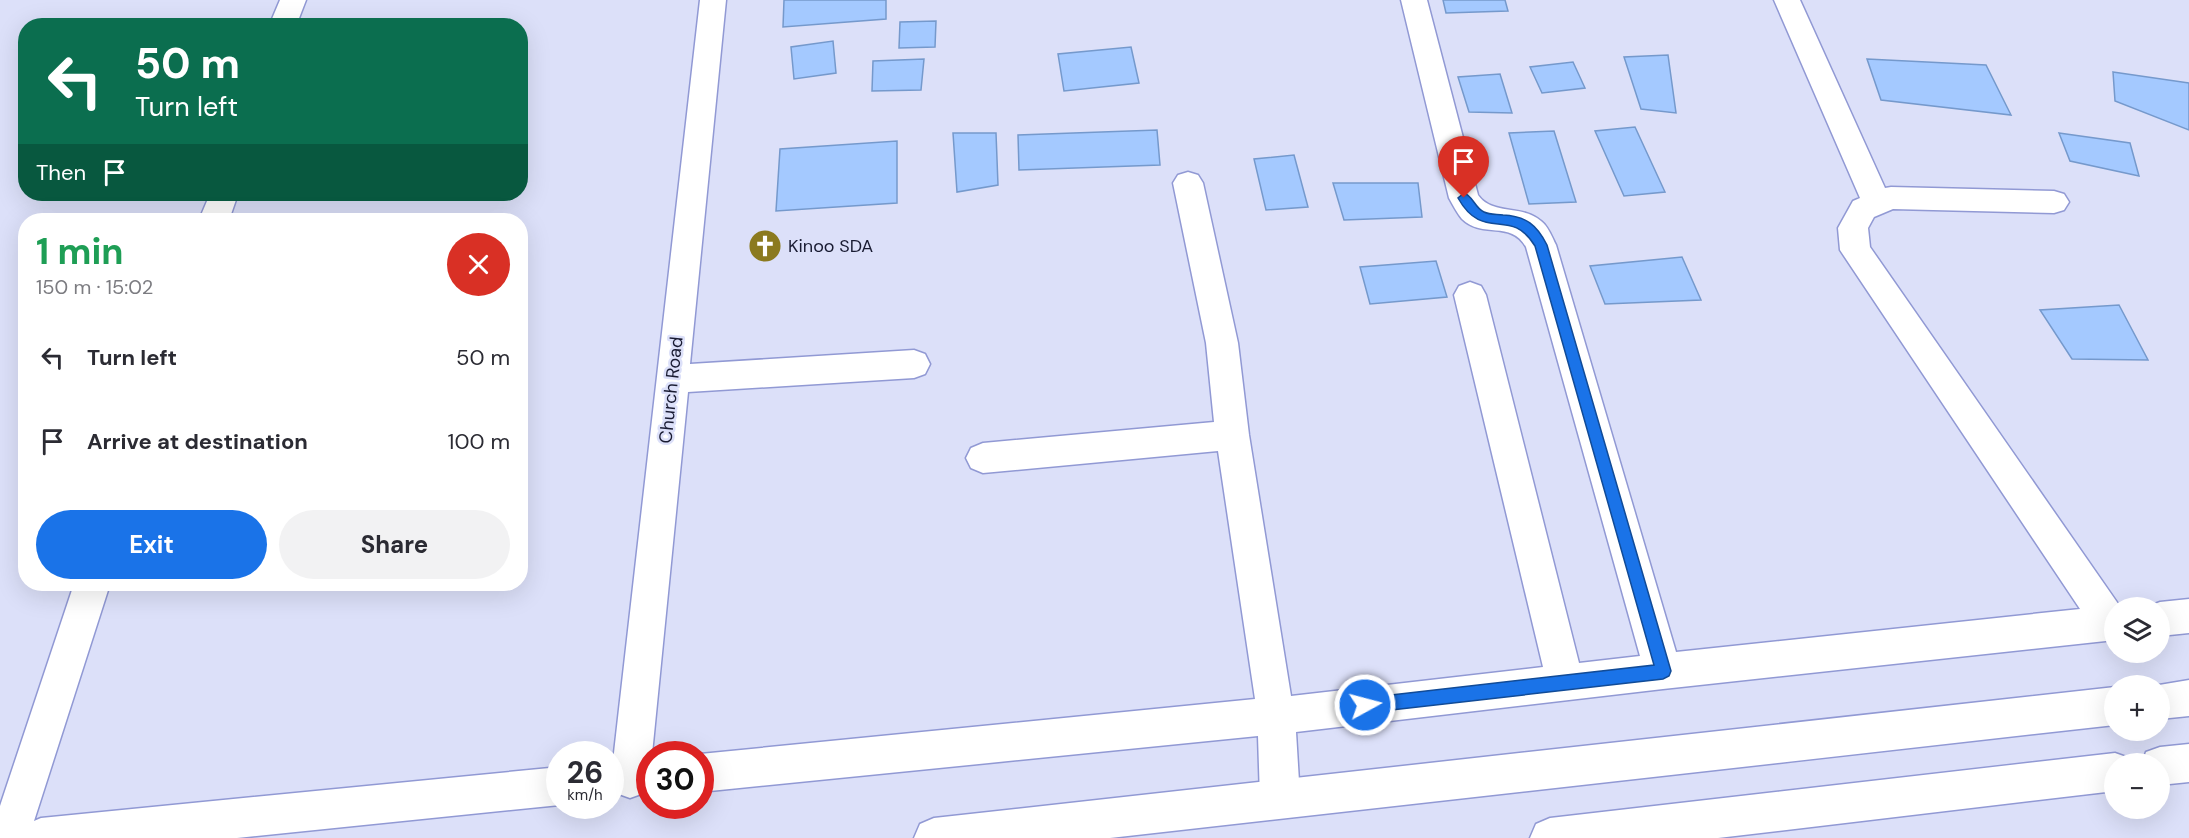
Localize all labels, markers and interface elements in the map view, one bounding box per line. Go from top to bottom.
text: 50 m [135,36,240,91]
icon: left [36,42,114,120]
text: Turn left [135,89,238,124]
pin [1438,136,1489,198]
icon: arrive [1447,145,1480,178]
icon: arrive [98,156,131,189]
text: Then [36,158,86,187]
text: 1 min [36,228,124,275]
church icon: Kinoo SDA [747,228,783,264]
button: close [447,233,510,296]
place label: Kinoo SDA [788,234,873,258]
text: 150 m · 15:02 [36,274,153,300]
street label: Church Road [653,335,689,445]
icon: left [36,341,69,374]
text: Turn left [87,343,177,372]
text: 50 m [456,343,510,372]
icon: arrive [36,425,69,458]
text: Arrive at destination [87,427,308,456]
text: 100 m [448,427,510,456]
button: Exit [36,510,267,579]
button: Share [279,510,510,579]
map controls [2104,597,2170,819]
button: layers [2104,597,2170,663]
position arrow [1333,673,1397,737]
button: + [2104,675,2170,741]
speed limit sign: 30 [636,741,714,819]
text: 26 [567,753,603,792]
button: − [2104,753,2170,819]
text: km/h [567,785,603,805]

